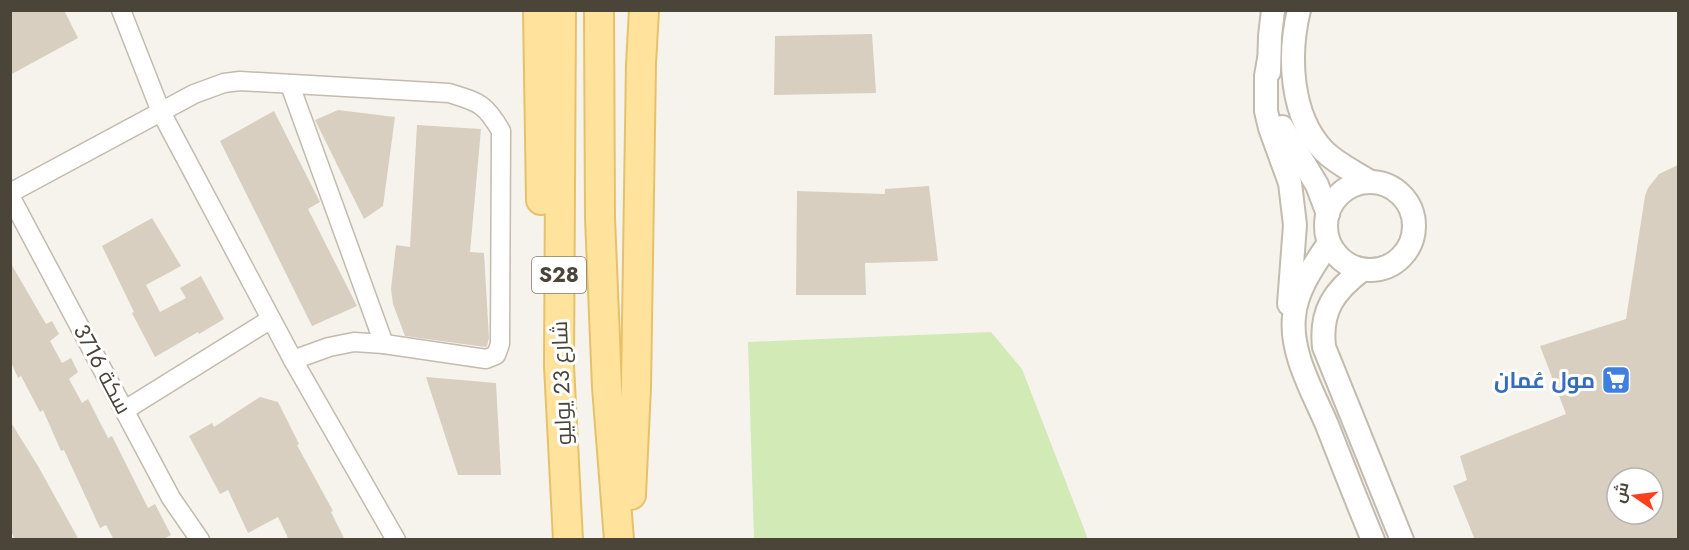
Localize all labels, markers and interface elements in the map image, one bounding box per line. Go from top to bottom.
road number: S28 [532,257,586,293]
street label: سكة 3716 [66,318,140,420]
street label: شارع 23 يوليو [543,320,579,446]
place label: مول عُمان [1494,364,1595,396]
supermarket icon: مول عُمان [1600,364,1632,396]
north arrow [1605,466,1665,526]
text: ش [1607,480,1635,505]

